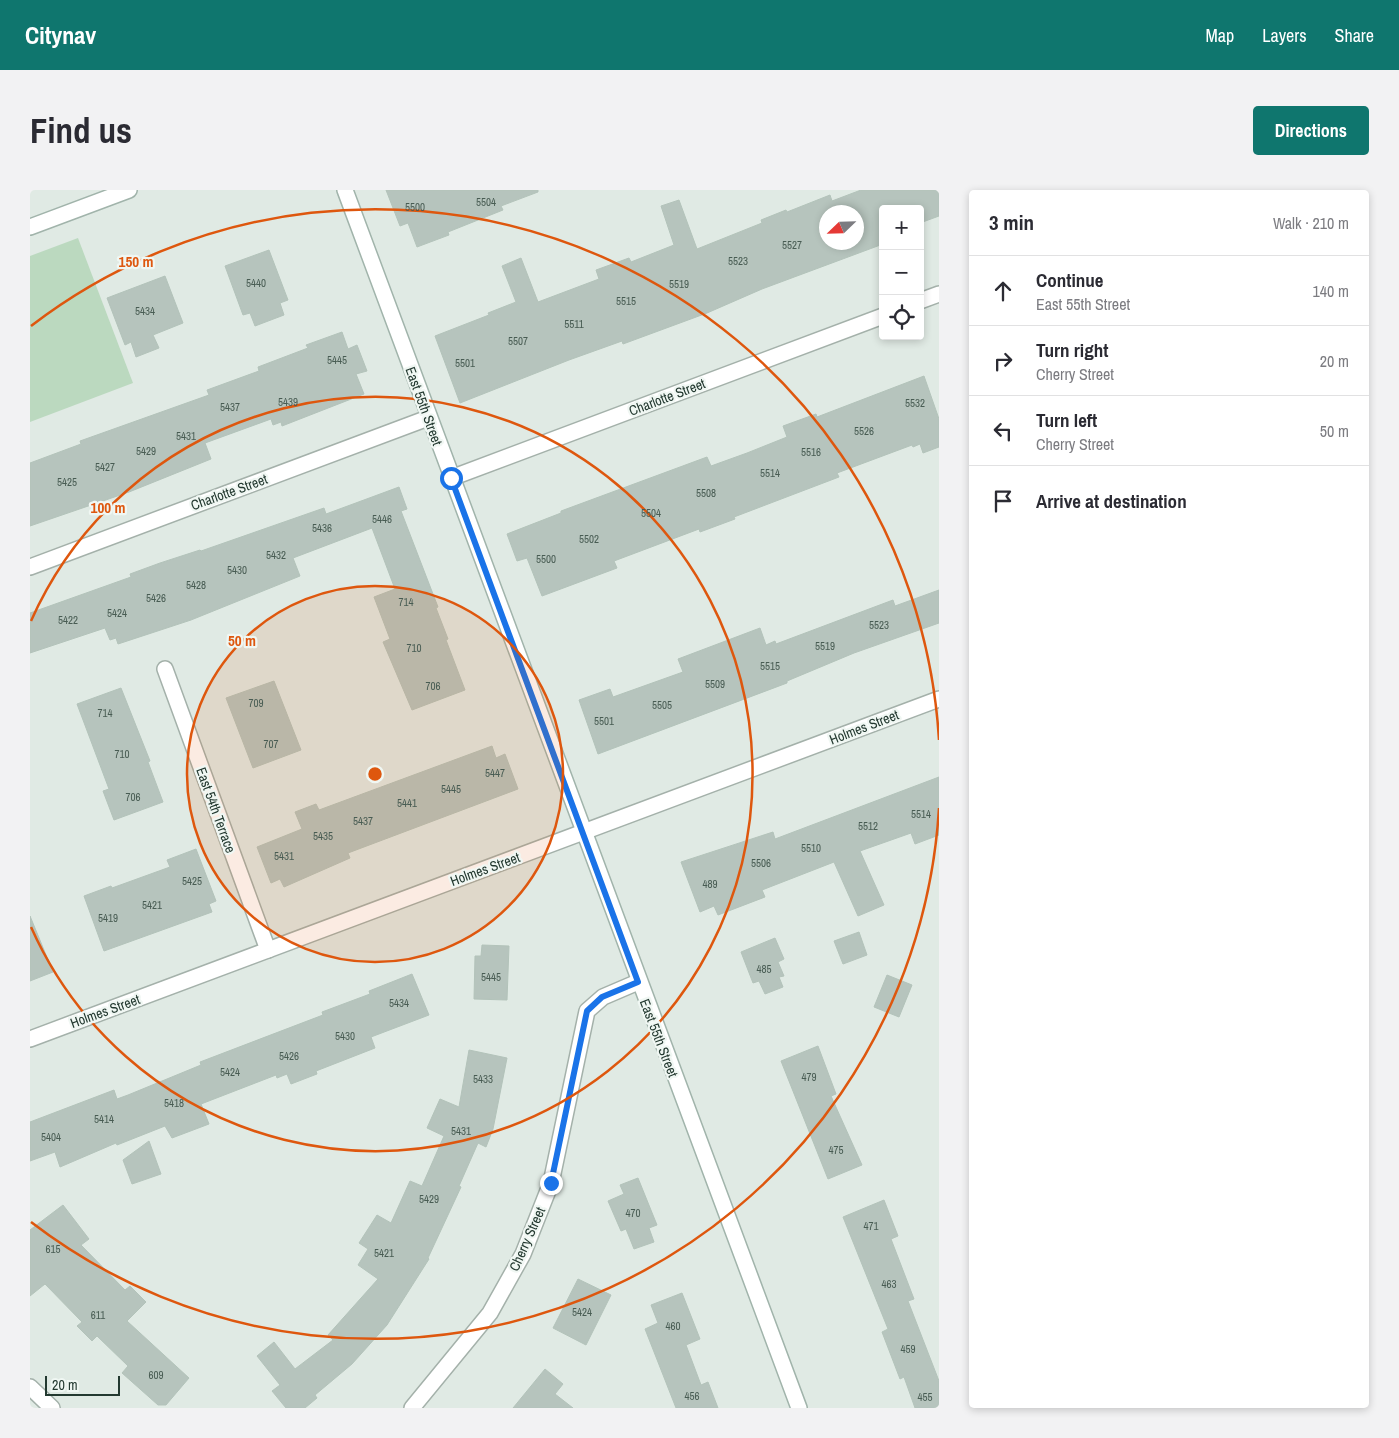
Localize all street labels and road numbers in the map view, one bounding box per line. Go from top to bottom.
street label: East 55th Street [401,364,447,448]
street label: Charlotte Street [626,374,708,420]
street label: Charlotte Street [188,470,270,514]
street label: Holmes Street [827,706,901,748]
street label: East 54th Terrace [192,765,240,855]
street label: Holmes Street [448,848,522,890]
street label: Holmes Street [68,990,142,1032]
street label: East 55th Street [636,996,682,1080]
street label: Cherry Street [505,1204,549,1274]

